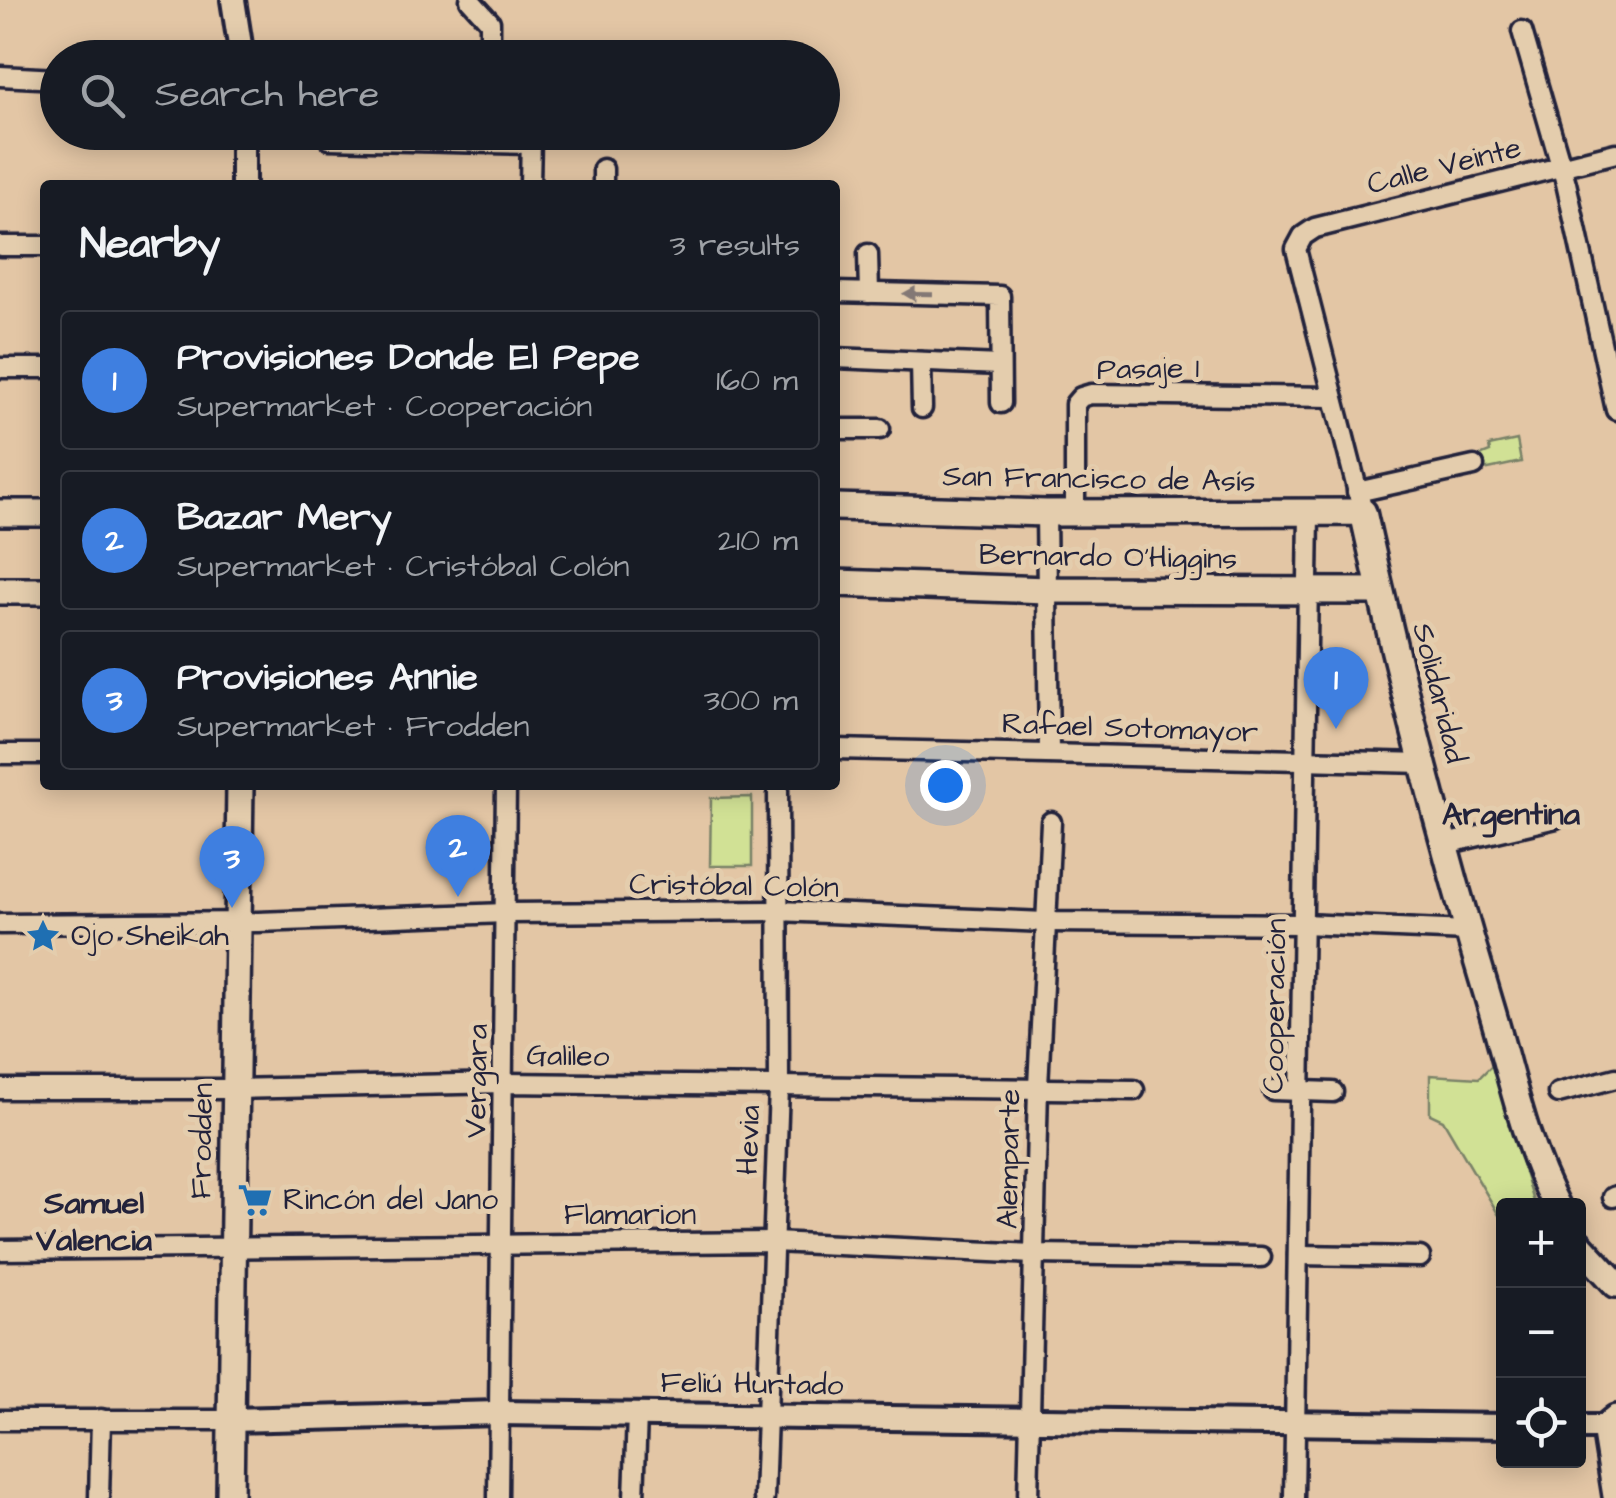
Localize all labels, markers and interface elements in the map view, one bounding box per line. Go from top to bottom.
search box [40,40,840,150]
icon: search [75,68,130,123]
text: Search here [155,69,379,121]
street label: Calle Veinte [1363,127,1525,205]
text: Nearby [80,216,220,274]
text: 3 results [670,223,800,268]
one-way arrow [901,286,933,302]
text: Provisiones Donde El Pepe [177,332,640,384]
street label: Pasaje 1 [1097,347,1200,391]
text: 1 [112,358,117,403]
text: 160 m [716,358,798,403]
text: Supermarket · Cooperación [177,384,592,429]
street label: San Francisco de Asís [942,455,1256,503]
text: Bazar Mery [177,492,392,544]
text: 2 [105,518,124,563]
text: 210 m [718,518,798,563]
street label: Bernardo O'Higgins [978,534,1238,581]
text: Supermarket · Cristóbal Colón [177,544,629,589]
street label: Solidaridad [1401,618,1477,768]
pin: 1 [1304,646,1368,729]
text: Provisiones Annie [177,652,478,704]
text: 3 [106,678,123,723]
text: 300 m [704,678,798,723]
street label: Rafael Sotomayor [1001,703,1259,754]
text: Supermarket · Frodden [177,704,529,749]
your location [920,760,971,811]
district label: Argentina [1442,792,1581,838]
pin: 2 [426,814,490,897]
pin: 3 [200,826,264,908]
street label: Cristóbal Colón [629,863,839,909]
place label: Ojo Sheikah [71,915,229,957]
place icon: Ojo Sheikah [24,917,62,955]
street label: Cooperación [1252,918,1298,1094]
street label: Vergara [455,1024,500,1138]
street label: Galileo [526,1034,610,1078]
street label: Frodden [180,1083,224,1199]
street label: Alemparte [987,1088,1031,1230]
street label: Hevia [727,1104,771,1176]
place label: Rincón del Jano [283,1179,498,1221]
district label: Samuel Valencia [35,1181,153,1263]
supermarket icon: Rincón del Jano [236,1181,274,1219]
street label: Flamarion [564,1194,696,1236]
map controls [1496,1198,1586,1468]
button: + [1496,1198,1586,1288]
button: − [1496,1288,1586,1378]
street label: Feliú Hurtado [660,1361,844,1407]
button: locate [1496,1378,1586,1468]

